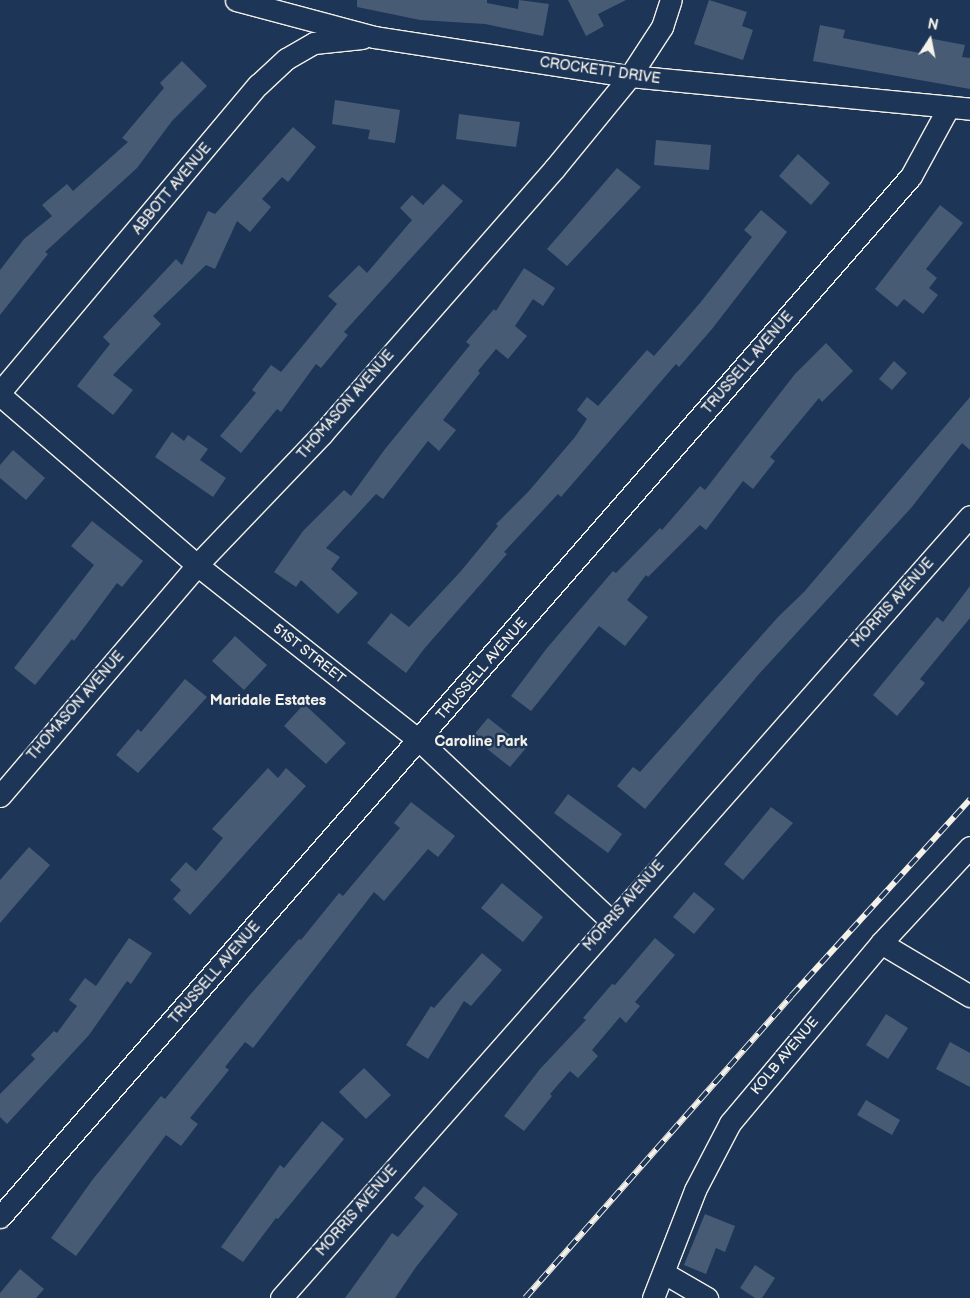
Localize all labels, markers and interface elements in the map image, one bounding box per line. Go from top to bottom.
north arrow [905,15,955,65]
text: N [926,15,940,34]
street label: CROCKETT DRIVE [539,54,661,88]
street label: ABBOTT AVENUE [129,140,215,238]
street label: TRUSSELL AVENUE [699,308,797,418]
street label: THOMASON AVENUE [294,347,398,463]
street label: MORRIS AVENUE [848,555,938,651]
street label: TRUSSELL AVENUE [433,614,531,724]
street label: 51ST STREET [269,621,349,687]
street label: THOMASON AVENUE [24,648,128,764]
district label: Maridale Estates [210,692,326,710]
district label: Caroline Park [434,733,528,751]
street label: MORRIS AVENUE [580,857,668,955]
street label: TRUSSELL AVENUE [166,918,264,1028]
street label: KOLB AVENUE [748,1014,822,1098]
street label: MORRIS AVENUE [313,1162,401,1260]

